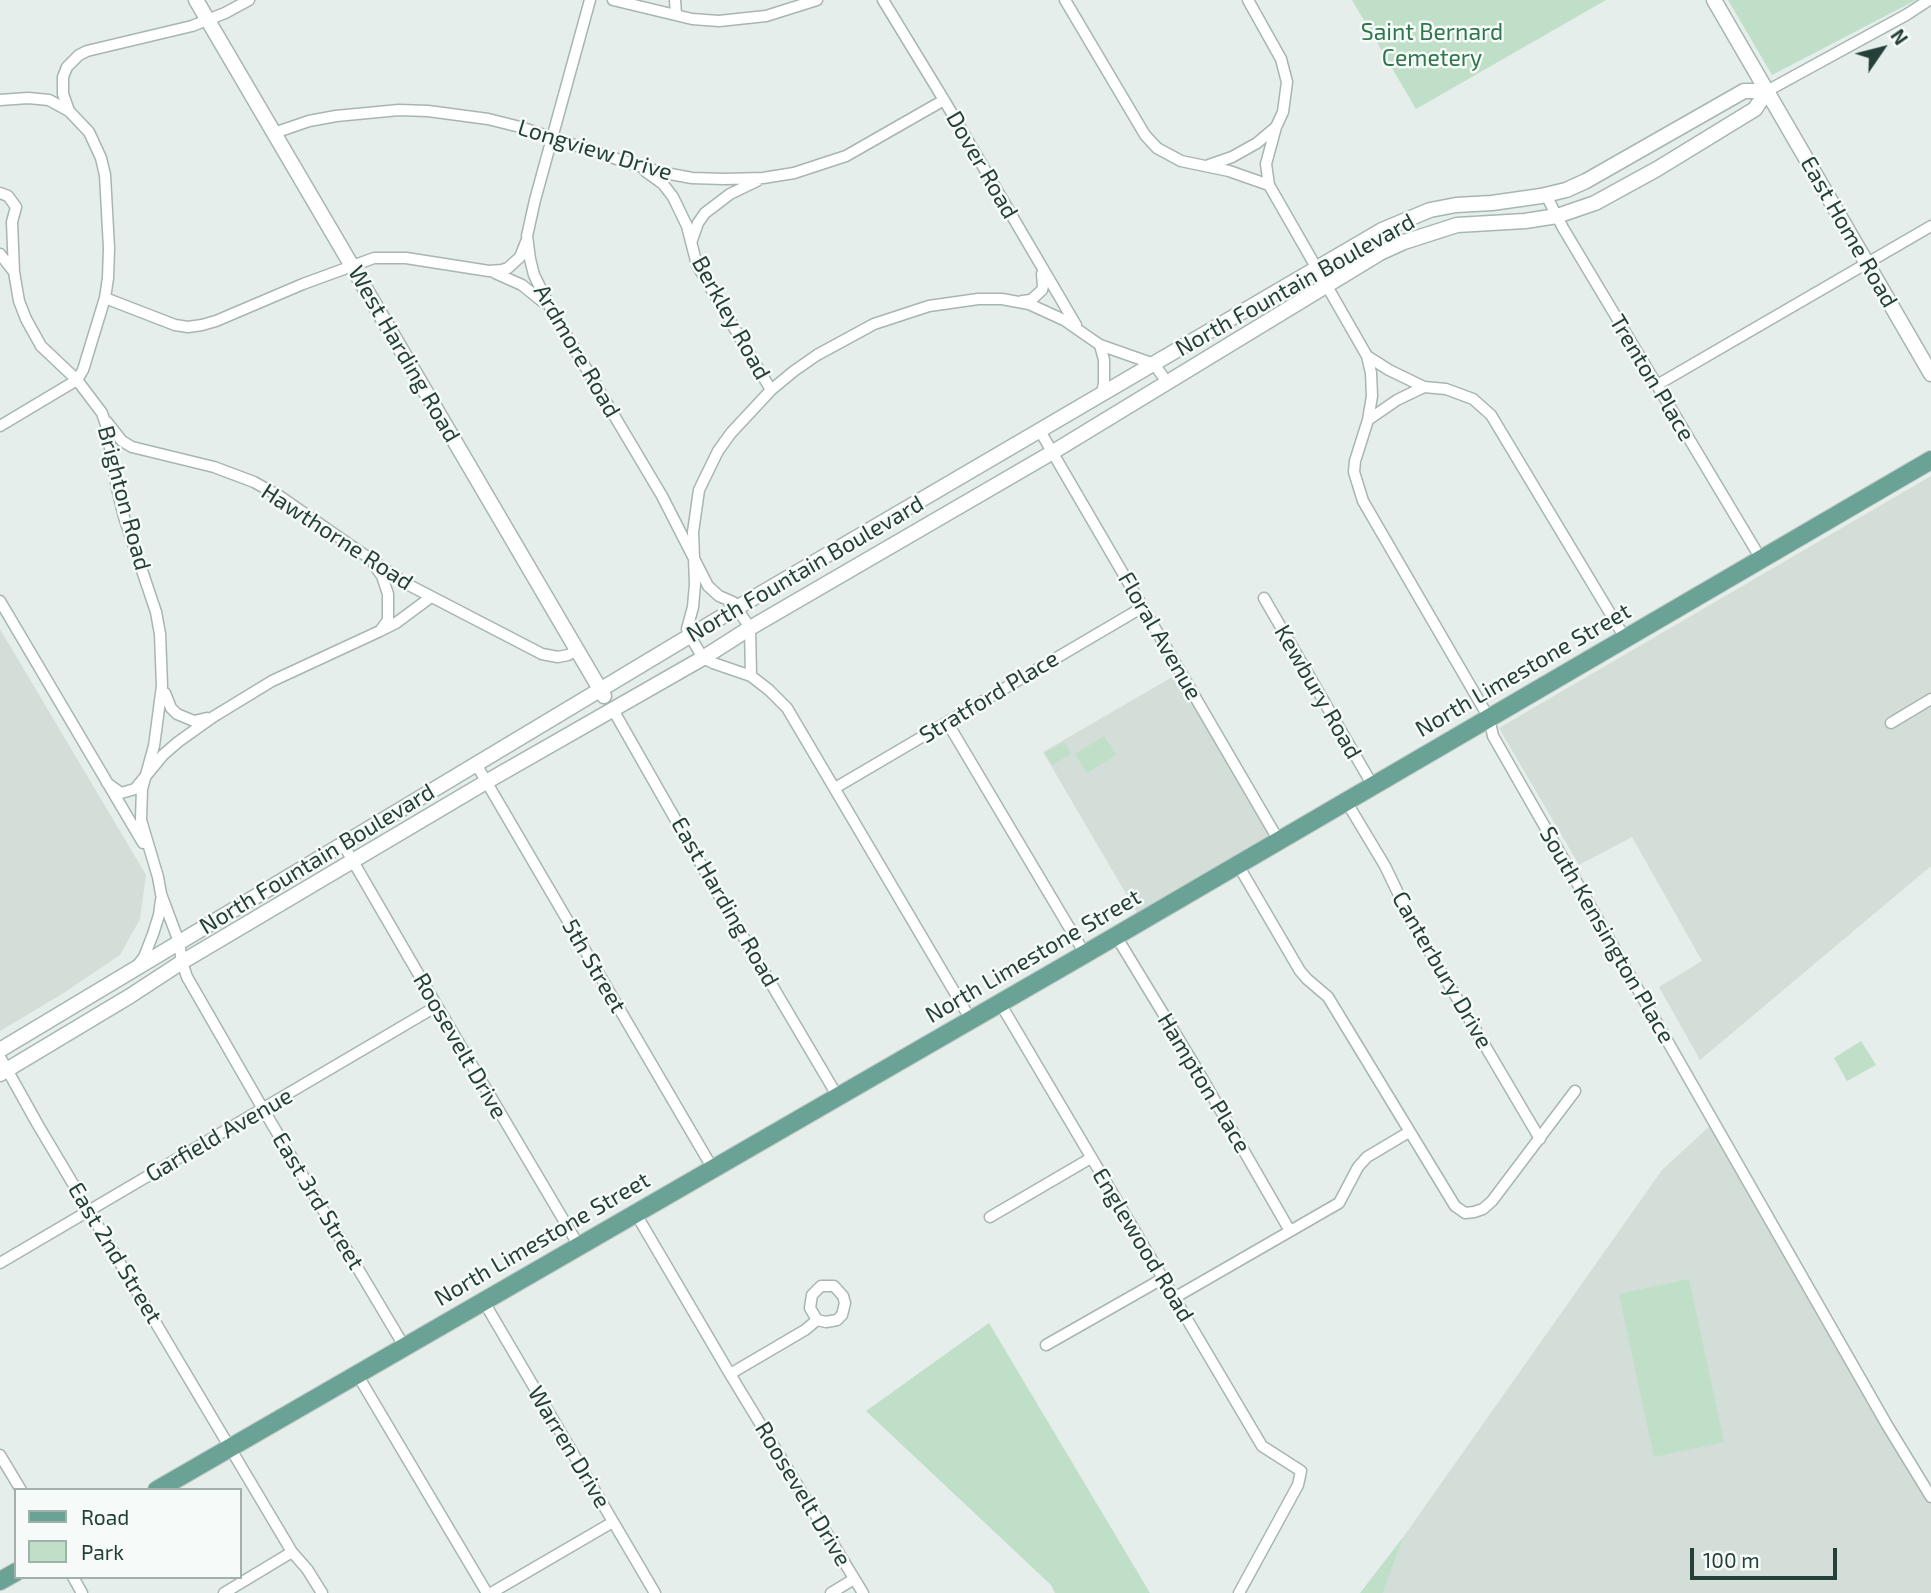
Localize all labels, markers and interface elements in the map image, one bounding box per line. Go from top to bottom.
north arrow [1847,14,1917,84]
park label: Saint Bernard Cemetery [1361,18,1503,72]
text: N [1886,24,1913,49]
street label: Dover Road [940,106,1024,224]
street label: Longview Drive [514,113,676,187]
street label: East Home Road [1795,151,1903,313]
street label: North Fountain Boulevard [1171,208,1419,362]
street label: Berkley Road [686,251,776,385]
street label: West Harding Road [342,261,466,447]
street label: Ardmore Road [528,280,626,422]
street label: Trenton Place [1603,310,1701,446]
street label: Brighton Road [91,423,157,573]
street label: Hawthorne Road [256,478,418,596]
street label: North Fountain Boulevard [681,490,929,648]
street label: Floral Avenue [1112,567,1208,705]
street label: North Limestone Street [1410,597,1636,743]
street label: Kewbury Road [1268,620,1368,764]
street label: Stratford Place [914,645,1064,749]
street label: North Fountain Boulevard [194,778,440,940]
street label: East Harding Road [665,812,785,992]
street label: South Kensington Place [1534,822,1680,1048]
street label: North Limestone Street [920,883,1146,1029]
street label: Canterbury Drive [1386,887,1498,1053]
street label: 5th Street [556,914,632,1018]
street label: Roosevelt Drive [407,968,513,1124]
street label: Hampton Place [1151,1008,1257,1158]
street label: Garfield Avenue [141,1082,297,1188]
street label: East 3rd Street [266,1127,370,1275]
street label: Englewood Road [1086,1163,1200,1327]
street label: North Limestone Street [429,1166,655,1312]
street label: East 2nd Street [62,1177,168,1329]
street label: Warren Drive [522,1381,616,1513]
street label: Roosevelt Drive [749,1417,857,1571]
legend [14,1488,242,1579]
text: Road [81,1504,129,1529]
scale bar [1693,1534,1840,1578]
text: Park [81,1539,124,1564]
text: 100 m [1703,1547,1760,1572]

